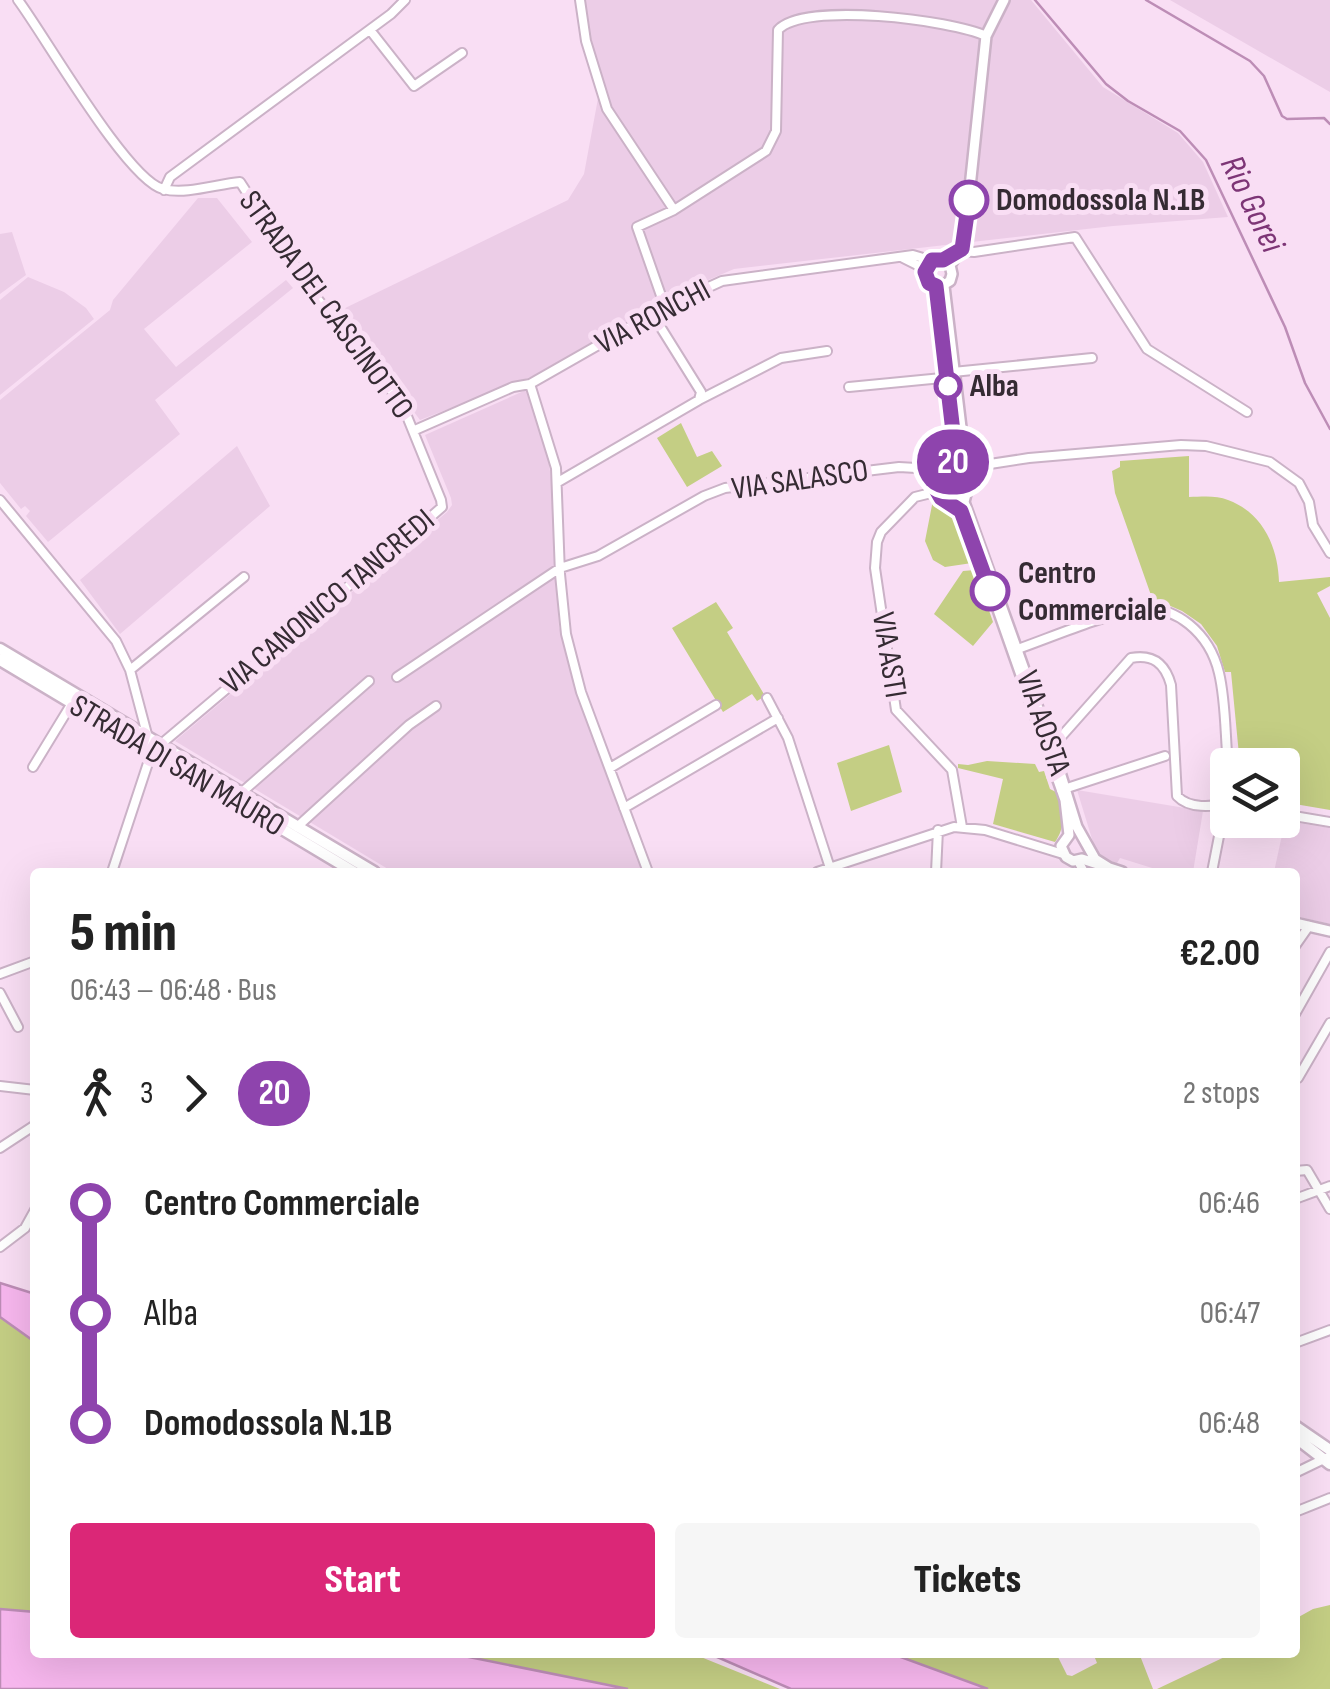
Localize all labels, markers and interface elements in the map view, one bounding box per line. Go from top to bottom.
water label: Rio Gorei [1210,148,1295,261]
marker: Domodossola N.1B [950,181,988,219]
place label: Domodossola N.1B [996,181,1205,220]
street label: STRADA DEL CASCINOTTO [230,183,422,427]
street label: VIA RONCHI [589,271,717,363]
place label: Alba [969,367,1019,406]
marker: Alba [935,373,961,399]
line badge: 20 [908,430,998,494]
text: 20 [937,441,969,484]
street label: VIA SALASCO [729,451,871,509]
street label: VIA CANONICO TANCREDI [213,501,443,703]
place label: Centro Commerciale [1018,554,1167,630]
marker: Centro Commerciale [971,572,1009,610]
street label: VIA ASTI [863,609,915,701]
street label: VIA AOSTA [1007,666,1079,780]
street label: STRADA DI SAN MAURO [63,687,291,845]
map controls [1210,748,1300,838]
button: layers [1210,748,1300,838]
text: 5 min [70,900,177,967]
text: €2.00 [1179,931,1260,976]
text: 06:43 – 06:48 · Bus [70,971,277,1010]
icon: walk [70,1066,125,1121]
icon: forward [168,1066,223,1121]
text: 20 [258,1072,290,1115]
text: 3 [140,1074,153,1113]
text: 2 stops [1183,1074,1260,1113]
text: Centro Commerciale [144,1181,420,1226]
text: 06:46 [1198,1184,1260,1223]
text: Alba [144,1291,198,1336]
text: 06:47 [1200,1294,1260,1333]
text: Domodossola N.1B [144,1401,392,1446]
text: 06:48 [1198,1404,1260,1443]
button: Start [70,1523,655,1638]
button: Tickets [675,1523,1260,1638]

